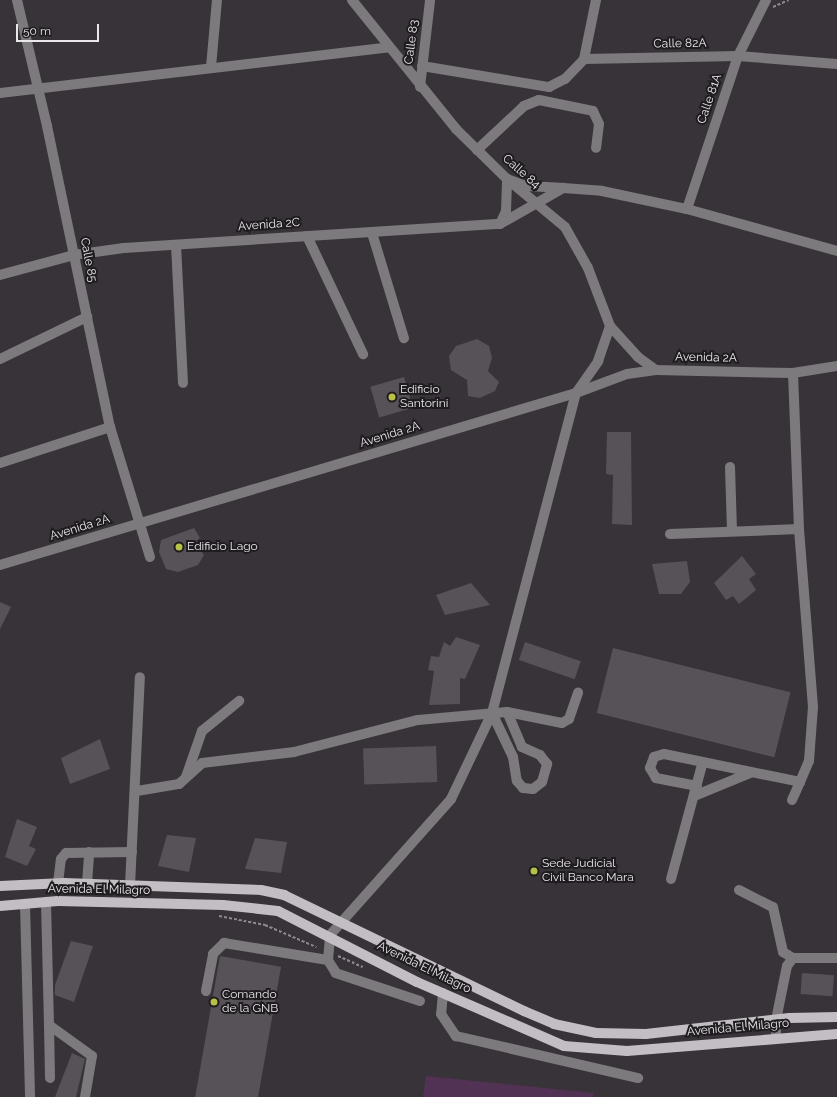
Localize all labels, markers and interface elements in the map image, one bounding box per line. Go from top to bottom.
scale bar [18,16,101,42]
street label: Calle 83 [402,19,422,65]
text: 50 m [23,24,51,38]
street label: Calle 82A [653,36,707,52]
street label: Calle 81A [695,72,725,126]
street label: Calle 84 [499,152,543,192]
street label: Avenida 2C [238,216,300,234]
street label: Calle 85 [77,237,99,283]
street label: Avenida 2A [675,350,737,366]
place label: Edificio Santorini [400,383,448,411]
marker: Edificio Santorini [387,392,397,402]
street label: Avenida 2A [358,419,422,451]
street label: Avenida 2A [48,512,112,544]
place label: Edificio Lago [187,540,258,554]
marker: Edificio Lago [174,542,184,552]
place label: Sede Judicial Civil Banco Mara [542,857,634,885]
marker: Sede Judicial Civil Banco Mara [529,866,539,876]
street label: Avenida El Milagro [47,882,151,898]
street label: Avenida El Milagro [375,939,473,997]
place label: Comando de la GNB [222,988,278,1016]
marker: Comando de la GNB [209,997,219,1007]
street label: Avenida El Milagro [686,1016,790,1040]

